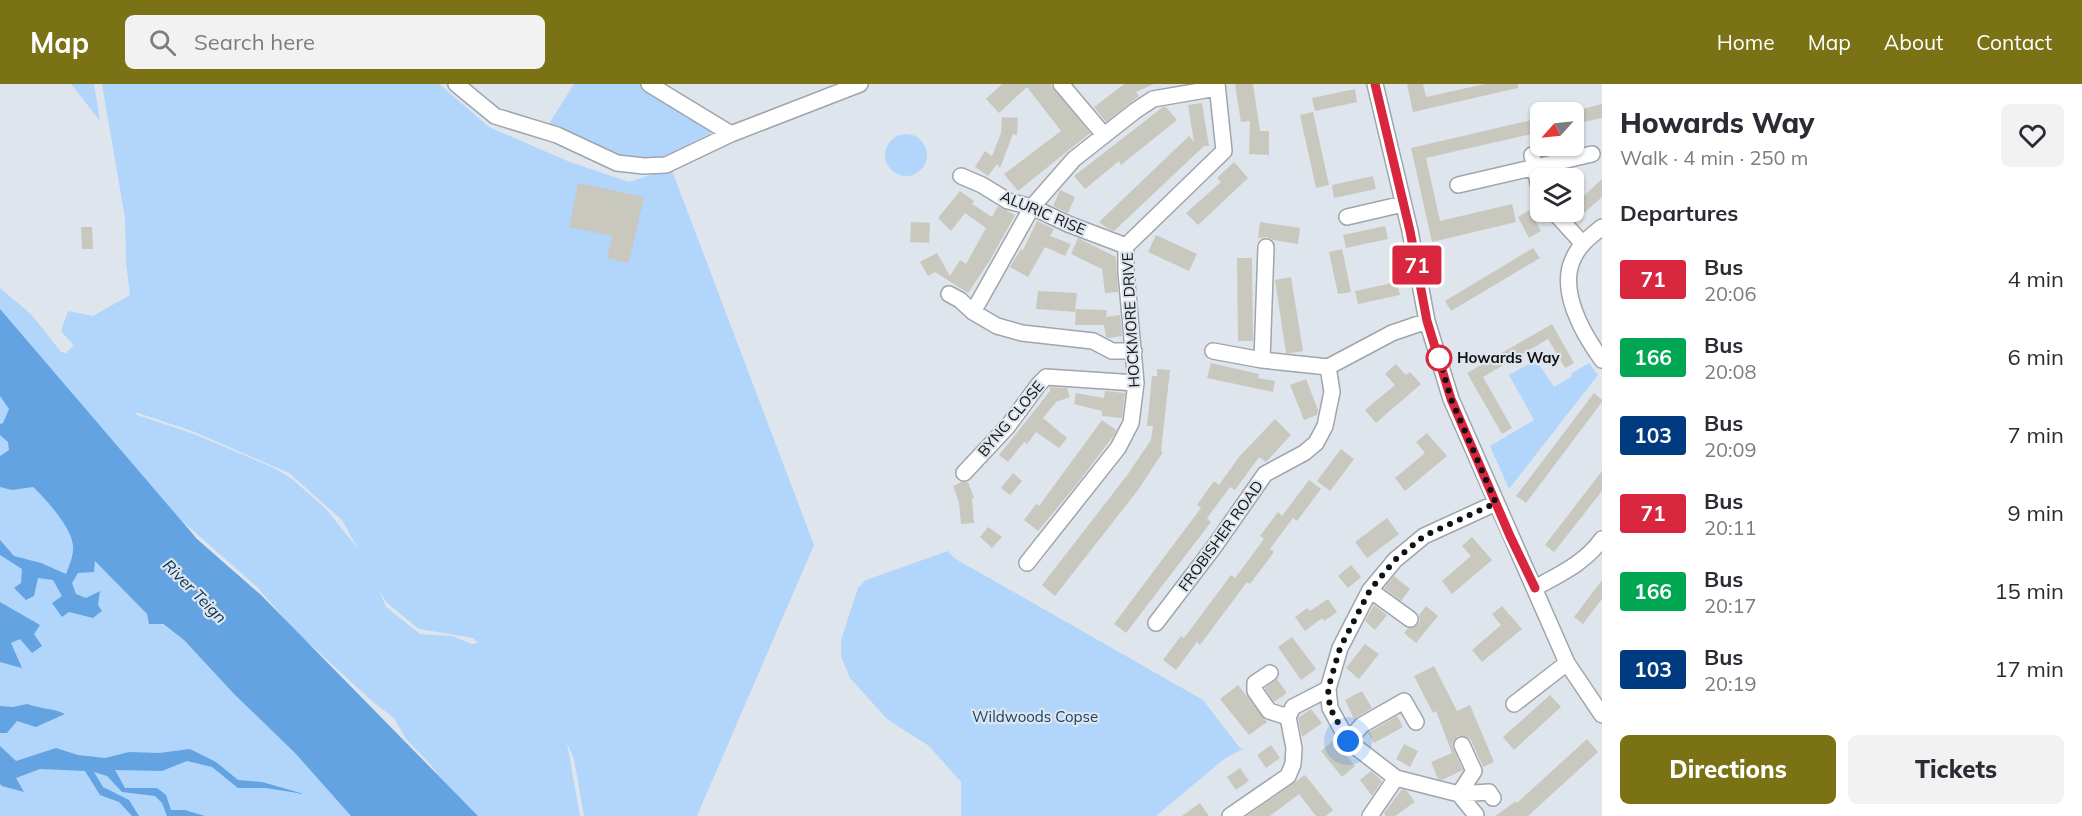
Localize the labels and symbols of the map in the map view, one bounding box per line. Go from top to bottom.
north arrow [1530,102,1584,156]
street label: ALURIC RISE [998,186,1089,239]
line badge: 71 [1390,246,1444,285]
street label: HOCKMORE DRIVE [1117,252,1144,388]
marker: Howards Way [1426,345,1452,371]
place label: Howards Way [1457,348,1561,367]
street label: BYNG CLOSE [973,377,1048,460]
street label: FROBISHER ROAD [1174,477,1267,595]
water label: River Teign [159,555,231,627]
park label: Wildwoods Copse [972,707,1098,726]
your location [1333,726,1363,756]

